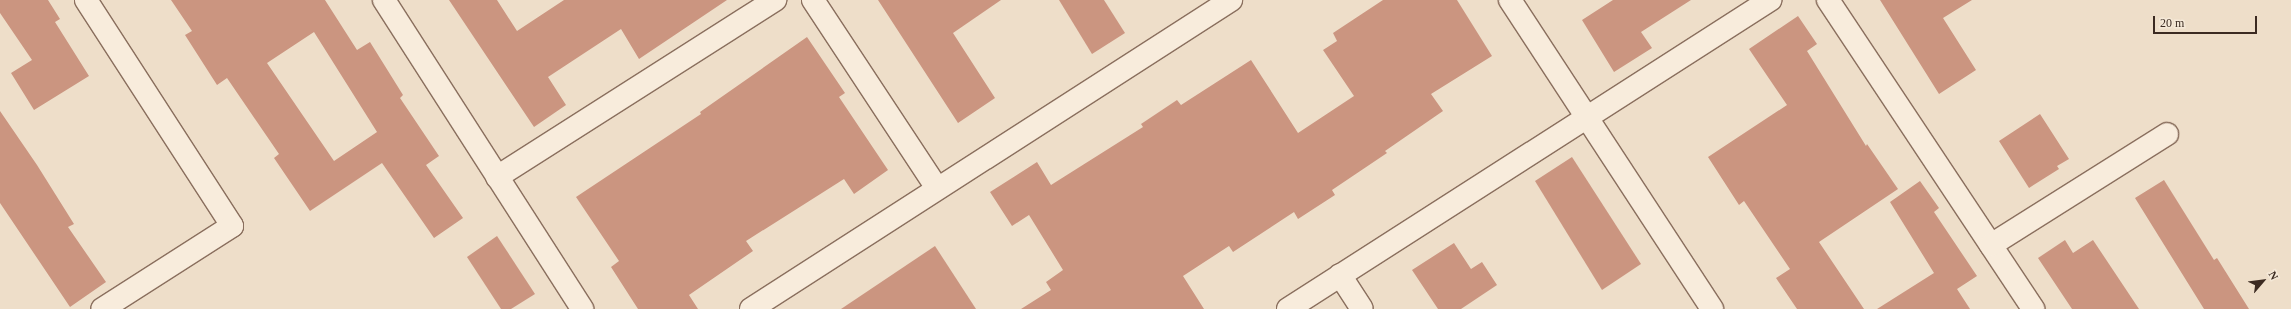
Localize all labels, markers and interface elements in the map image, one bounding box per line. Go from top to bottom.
scale bar [2155,8,2259,34]
text: 20 m [2160,16,2184,30]
north arrow [2243,261,2283,301]
text: N [2266,269,2281,282]

